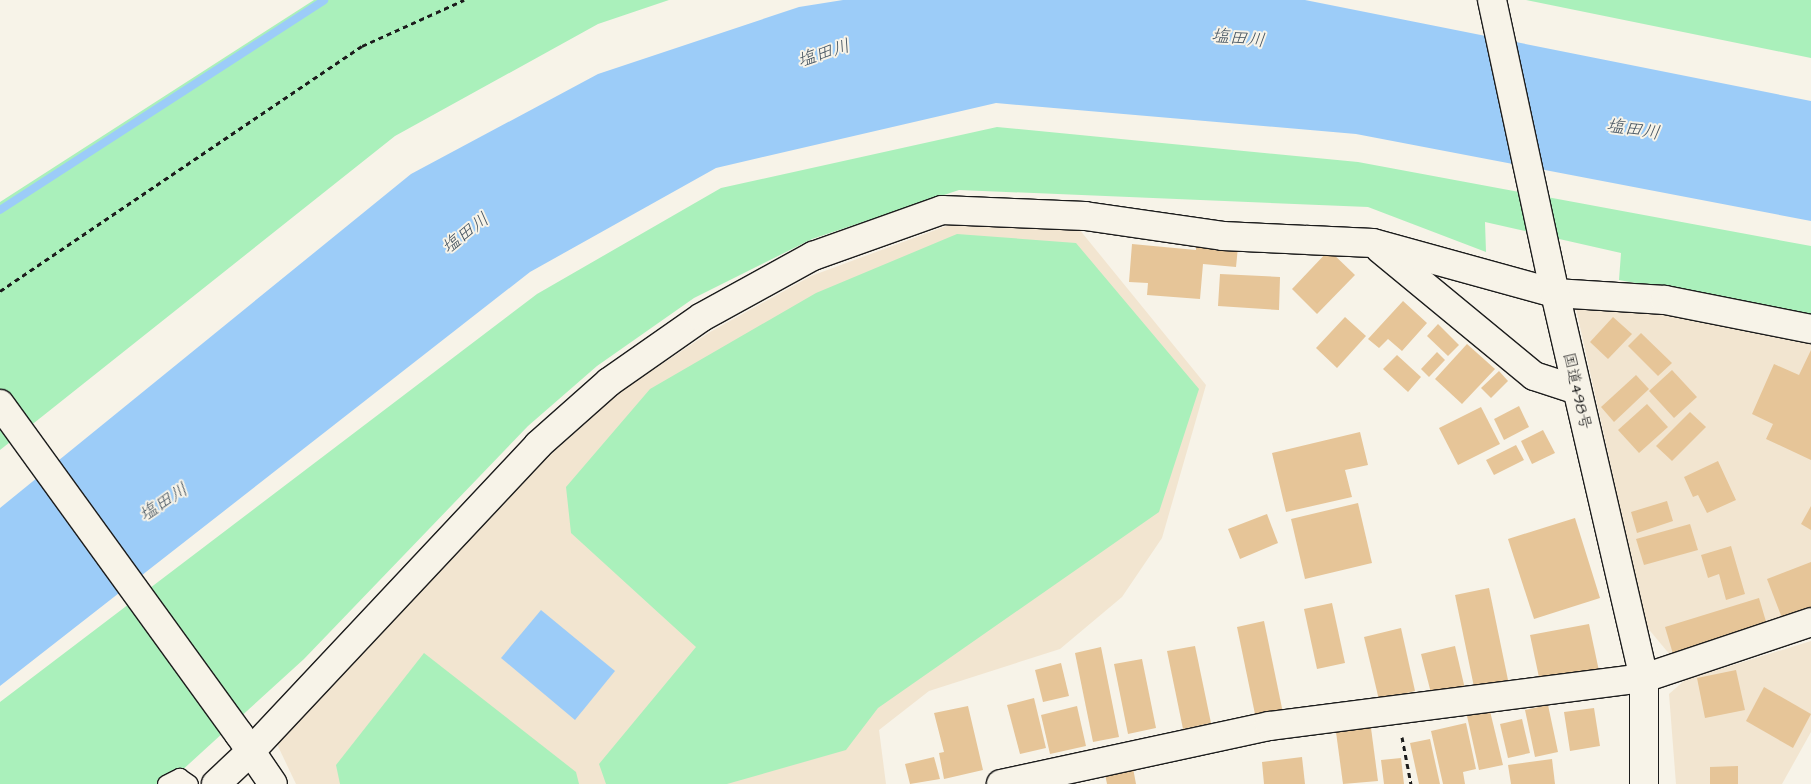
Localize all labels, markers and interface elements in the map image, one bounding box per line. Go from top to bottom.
water label: 塩田川 [1210,25,1266,53]
water label: 塩田川 [795,35,853,73]
water label: 塩田川 [1605,115,1661,145]
water label: 塩田川 [438,209,494,259]
street label: 国道498号 [1559,351,1595,431]
water label: 塩田川 [135,479,193,527]

